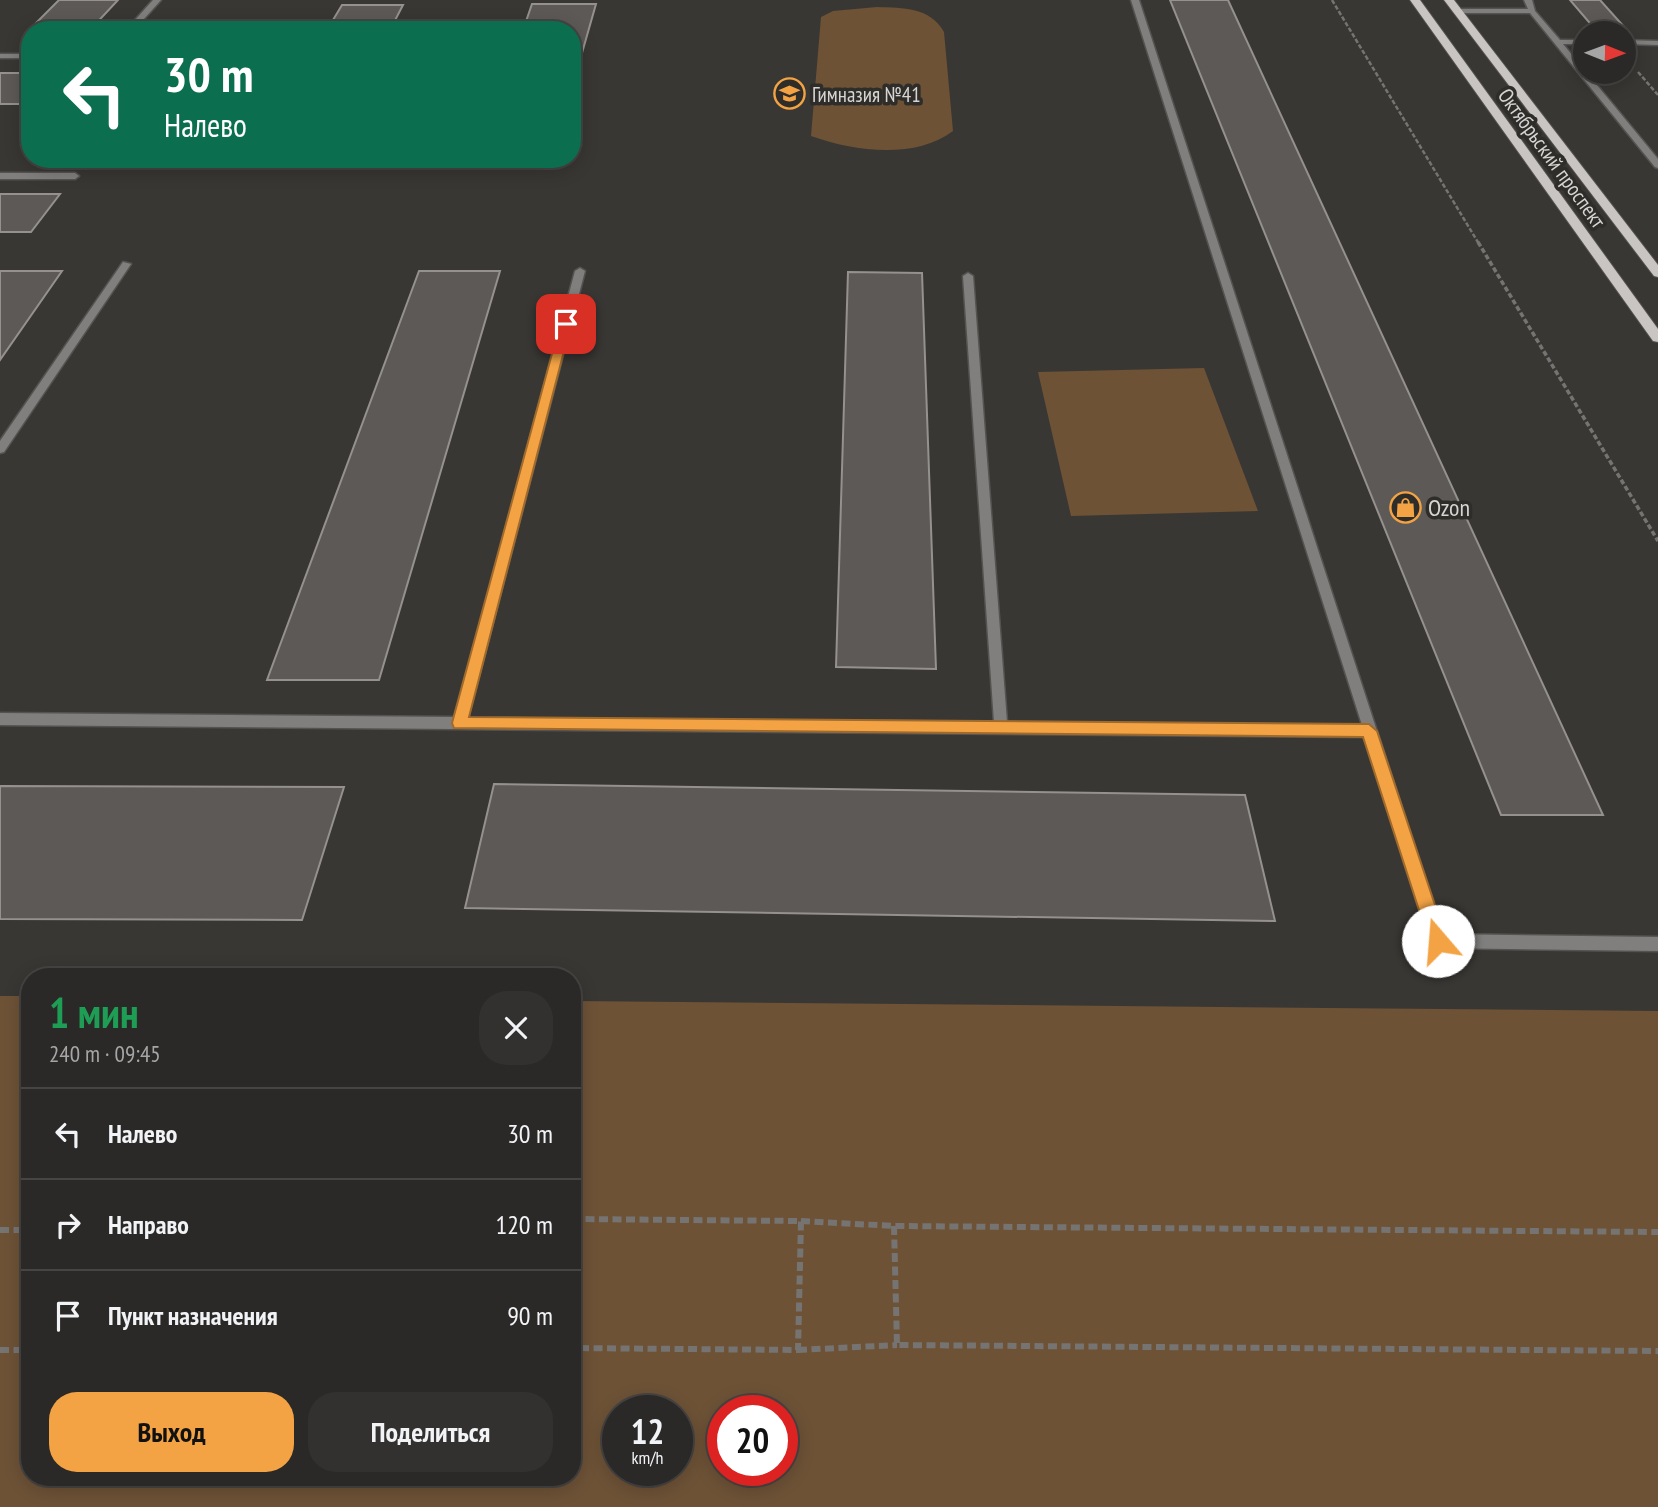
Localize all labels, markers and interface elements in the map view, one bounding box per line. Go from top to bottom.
north arrow [1573,21,1636,84]
map controls [1573,21,1636,84]
text: 30 m [164,42,253,106]
icon: left [49,49,140,140]
school or university icon: Гимназия №41 [772,77,806,111]
place label: Гимназия №41 [812,81,921,108]
street label: Октябрьский проспект [1492,83,1612,233]
text: Налево [164,104,247,146]
pin [536,294,596,354]
icon: arrive [547,305,585,343]
shop icon: Ozon [1388,490,1422,524]
place label: Ozon [1428,492,1470,523]
position arrow [1401,904,1475,978]
text: 1 мин [49,985,139,1040]
button: close [479,991,553,1065]
text: 240 m · 09:45 [49,1039,161,1068]
icon: left [49,1115,87,1153]
text: Налево [108,1117,177,1150]
text: 30 m [507,1117,553,1150]
icon: right [49,1206,87,1244]
text: Направо [108,1208,189,1241]
text: 120 m [495,1208,553,1241]
icon: arrive [49,1297,87,1335]
text: Пункт назначения [108,1299,278,1332]
text: 90 m [507,1299,553,1332]
button: Выход [49,1392,294,1472]
button: Поделиться [308,1392,553,1472]
speed limit sign: 20 [707,1395,798,1486]
text: 12 [631,1408,664,1454]
text: km/h [632,1446,663,1469]

